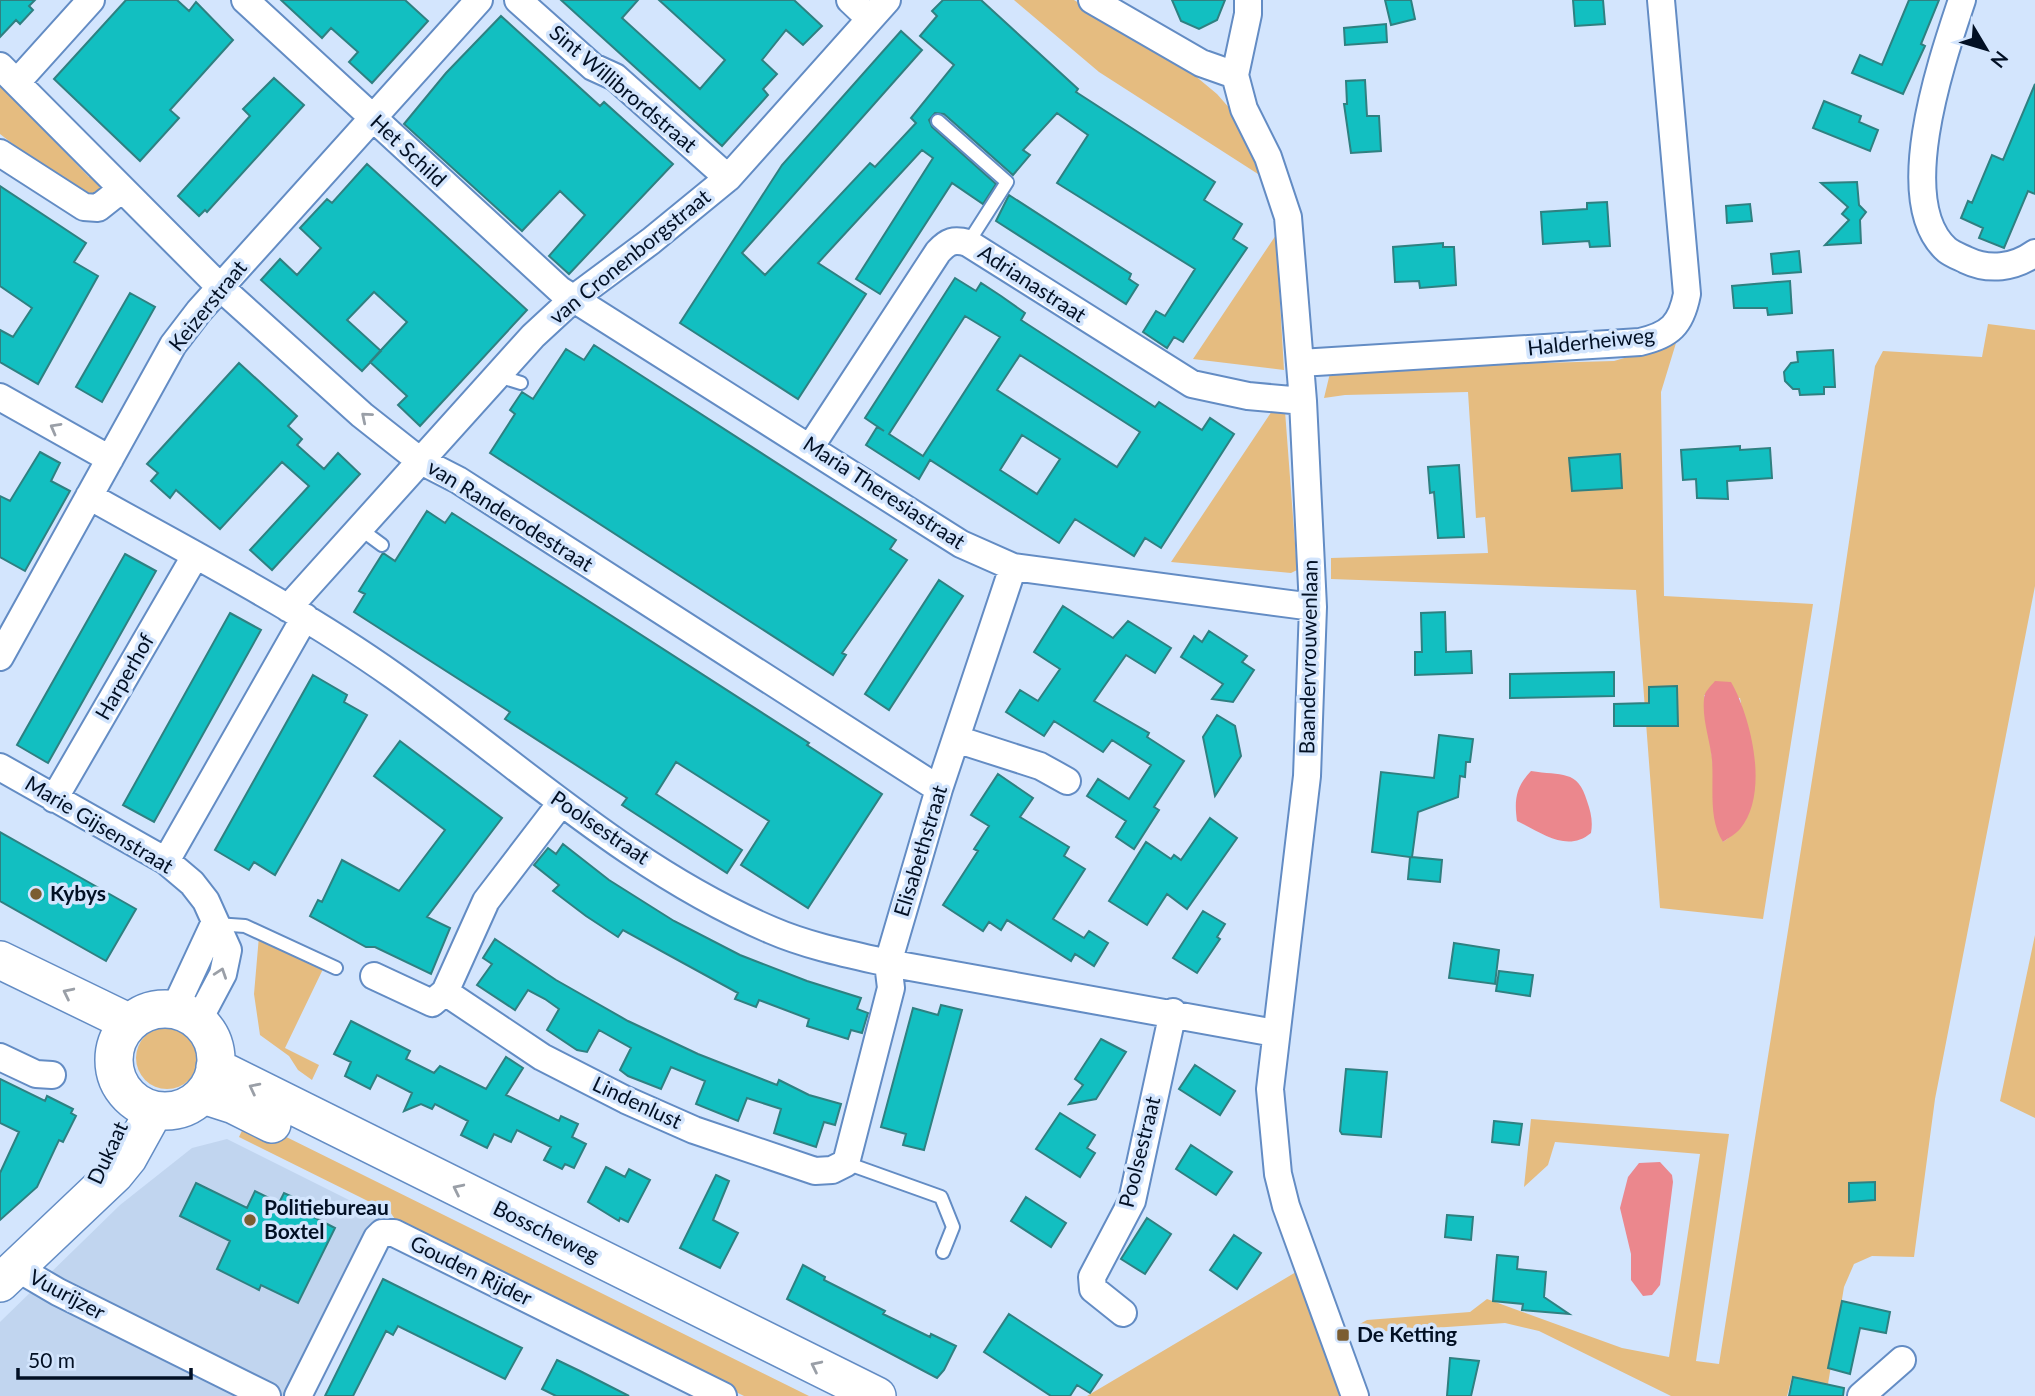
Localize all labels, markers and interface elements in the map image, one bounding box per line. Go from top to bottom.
north arrow [1951,14,2021,84]
street label: Sint Willibrordstraat [545,19,703,157]
text: N [1986,47,2013,73]
street label: Het Schild [366,109,452,191]
street label: van Cronenborgstraat [543,183,715,329]
street label: Adrianastraat [974,239,1092,327]
street label: Keizerstraat [163,254,251,356]
street label: Halderheiweg [1526,321,1656,360]
one-way arrow [361,413,374,425]
one-way arrow [50,423,62,436]
street label: Maria Theresiastraat [799,430,971,554]
street label: van Randerodestraat [423,454,599,576]
street label: Baandervrouwenlaan [1293,559,1322,755]
street label: Harperhof [89,628,159,724]
street label: Marie Gijsenstraat [21,770,179,878]
street label: Elisabethstraat [888,781,952,919]
street label: Poolsestraat [547,785,655,869]
place label: Kybys [50,880,106,905]
marker: Kybys [28,886,44,902]
one-way arrow [213,968,227,980]
one-way arrow [63,988,75,1002]
street label: Lindenlust [589,1070,687,1133]
one-way arrow [249,1082,261,1096]
street label: Poolsestraat [1113,1093,1164,1210]
street label: Dukaat [81,1117,132,1188]
one-way arrow [453,1183,465,1197]
place label: Politiebureau Boxtel [264,1194,389,1243]
street label: Bosscheweg [490,1194,604,1267]
marker: Politiebureau Boxtel [242,1212,258,1228]
street label: Gouden Rijder [407,1229,537,1310]
street label: Vuurijzer [25,1263,110,1324]
place label: De Ketting [1357,1321,1457,1346]
marker: De Ketting [1335,1327,1351,1343]
scale bar [18,1336,191,1380]
text: 50 m [28,1347,75,1372]
one-way arrow [811,1360,823,1374]

